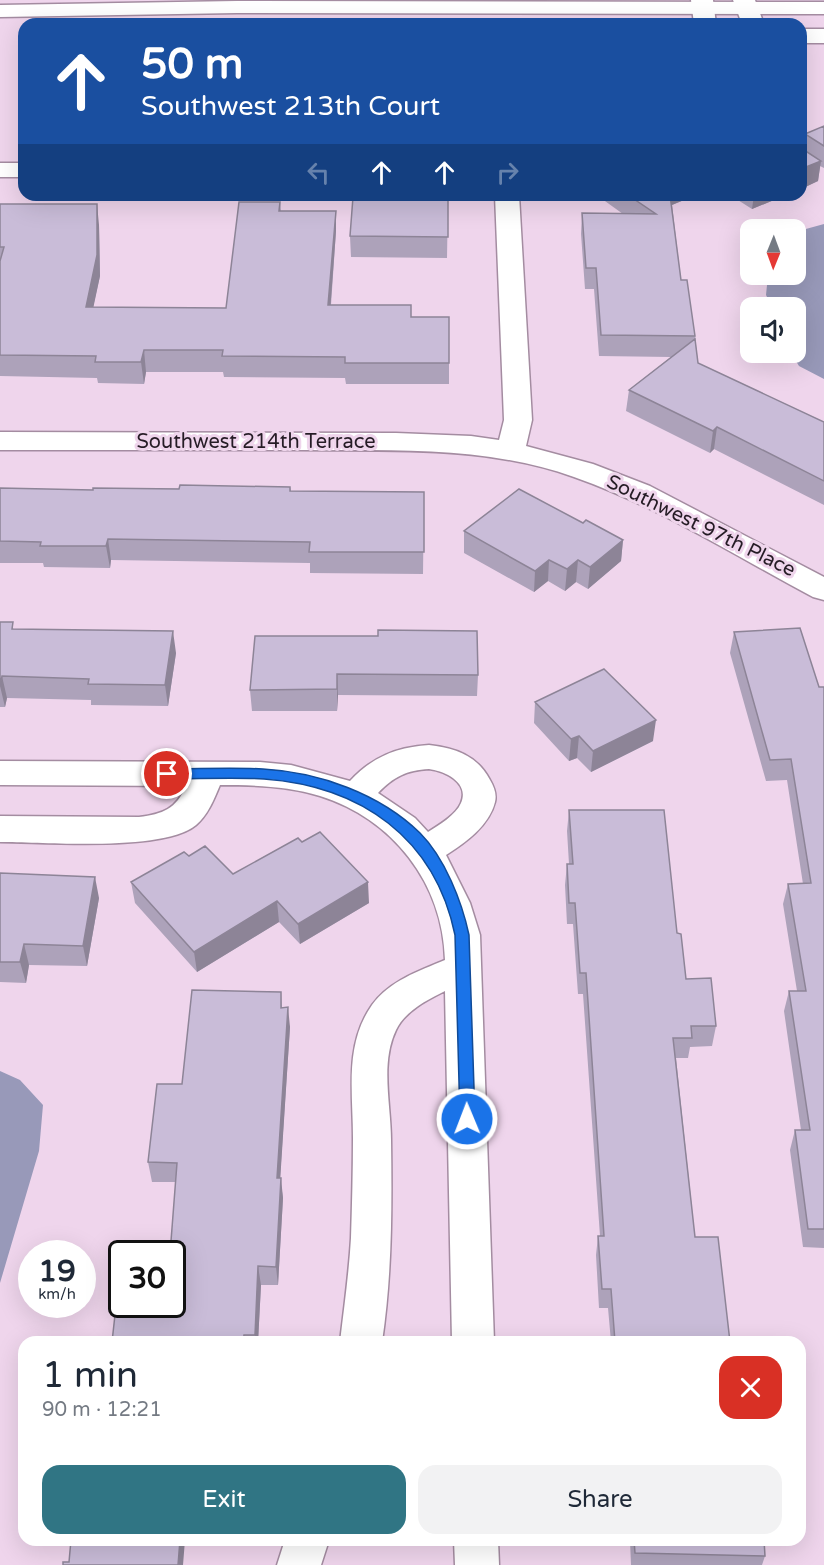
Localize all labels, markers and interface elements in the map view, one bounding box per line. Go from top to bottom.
text: 50 m [141,39,243,90]
icon: ahead [42,42,120,120]
text: Southwest 213th Court [141,90,440,123]
icon: left [302,156,335,189]
icon: ahead [365,156,398,189]
icon: ahead [428,156,461,189]
icon: right [491,156,524,189]
north arrow [740,219,806,285]
map controls [740,219,806,363]
button: sound [740,297,806,363]
street label: Southwest 214th Terrace [136,430,376,454]
street label: Southwest 97th Place [603,470,799,582]
pin [141,748,192,799]
icon: arrive [150,757,183,790]
position arrow [435,1087,499,1151]
speed limit sign: 30 [108,1240,186,1318]
text: 19 [38,1253,76,1290]
text: km/h [38,1285,76,1303]
text: 1 min [42,1354,138,1397]
button: close [719,1356,782,1419]
text: 90 m · 12:21 [42,1398,162,1422]
button: Exit [42,1465,406,1534]
button: Share [418,1465,782,1534]

